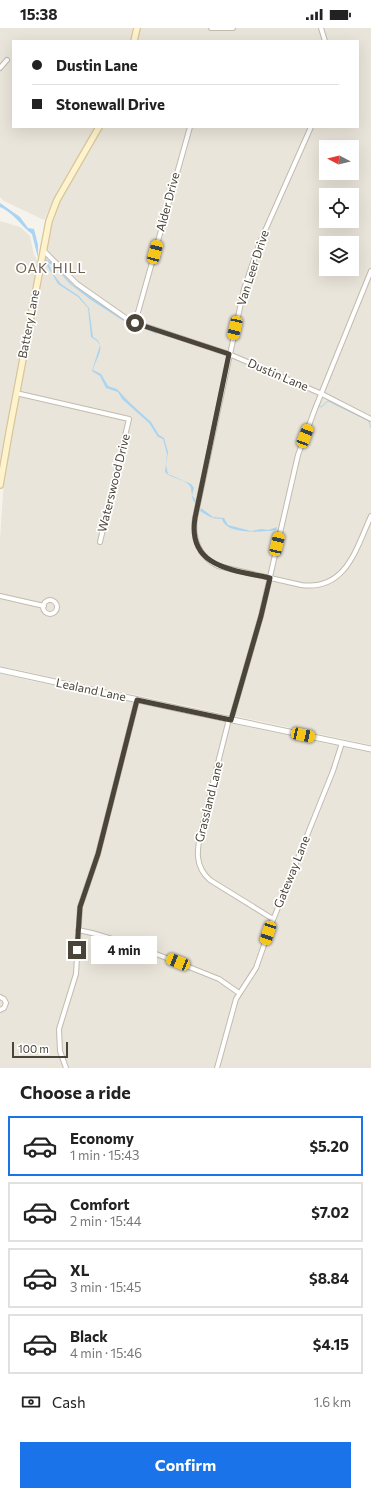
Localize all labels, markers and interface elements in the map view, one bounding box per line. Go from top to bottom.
text: 15:38 [20,5,58,23]
text: Dustin Lane [56,56,138,74]
text: Stonewall Drive [56,95,165,113]
north arrow [319,140,359,180]
map controls [319,140,359,276]
street label: Alder Drive [152,171,182,233]
button: locate [319,188,359,228]
street label: Van Leer Drive [233,228,271,307]
button: layers [319,236,359,276]
car [146,239,164,265]
district label: OAK HILL [15,259,87,276]
street label: Battery Lane [14,288,42,359]
route start [126,314,144,332]
car [226,315,244,341]
street label: Dustin Lane [246,355,311,393]
car [295,423,315,449]
street label: Waterswood Drive [94,432,132,533]
car [268,531,286,557]
street label: Lealand Lane [55,675,128,703]
car [290,727,316,743]
street label: Grassland Lane [191,760,225,843]
street label: Gateway Lane [270,834,312,910]
car [259,920,277,946]
callout: 4 min [91,936,157,964]
route end [68,941,86,959]
text: 4 min [108,942,140,958]
car [165,952,191,972]
scale bar [12,1040,68,1059]
text: 100 m [18,1042,49,1055]
text: Choose a ride [20,1081,131,1103]
icon: car [22,1128,58,1164]
text: Economy [70,1129,134,1147]
text: $5.20 [309,1137,349,1155]
text: 1 min · 15:43 [70,1147,140,1163]
icon: car [22,1194,58,1230]
text: Comfort [70,1195,130,1213]
text: $7.02 [311,1203,349,1221]
text: 2 min · 15:44 [70,1213,142,1229]
icon: car [22,1260,58,1296]
text: XL [70,1261,89,1279]
text: $8.84 [309,1269,349,1287]
text: 3 min · 15:45 [70,1279,141,1295]
icon: car [22,1326,58,1362]
text: Black [70,1327,108,1345]
text: $4.15 [313,1335,349,1353]
text: 4 min · 15:46 [70,1345,142,1361]
icon: cash [20,1391,42,1413]
text: Cash [52,1393,86,1411]
text: 1.6 km [314,1394,351,1410]
button: Confirm [20,1442,351,1488]

